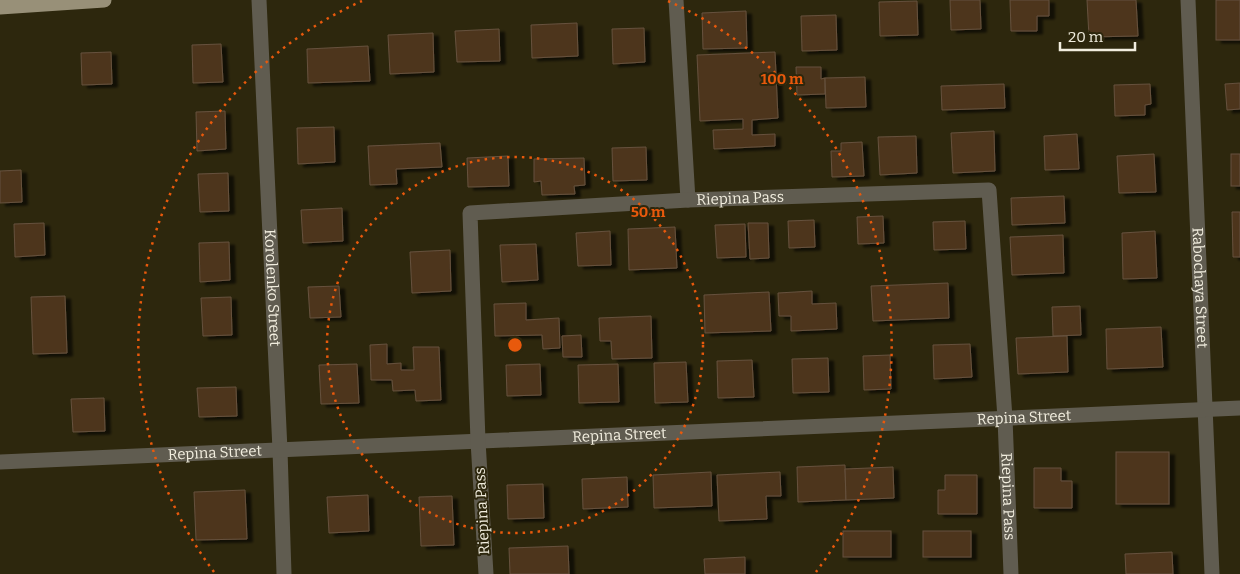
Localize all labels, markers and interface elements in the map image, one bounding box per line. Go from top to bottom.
scale bar [1060,20,1135,52]
text: 20 m [1068,28,1104,46]
text: 100 m [761,70,804,88]
street label: Riepina Pass [696,188,784,209]
text: 50 m [631,203,666,221]
street label: Rabochaya Street [1189,227,1212,349]
street label: Korolenko Street [261,229,284,347]
centre of rings [506,336,524,354]
street label: Repina Street [977,406,1072,428]
street label: Repina Street [572,424,667,446]
street label: Repina Street [167,442,263,464]
street label: Riepina Pass [997,452,1019,541]
street label: Riepina Pass [471,467,493,555]

